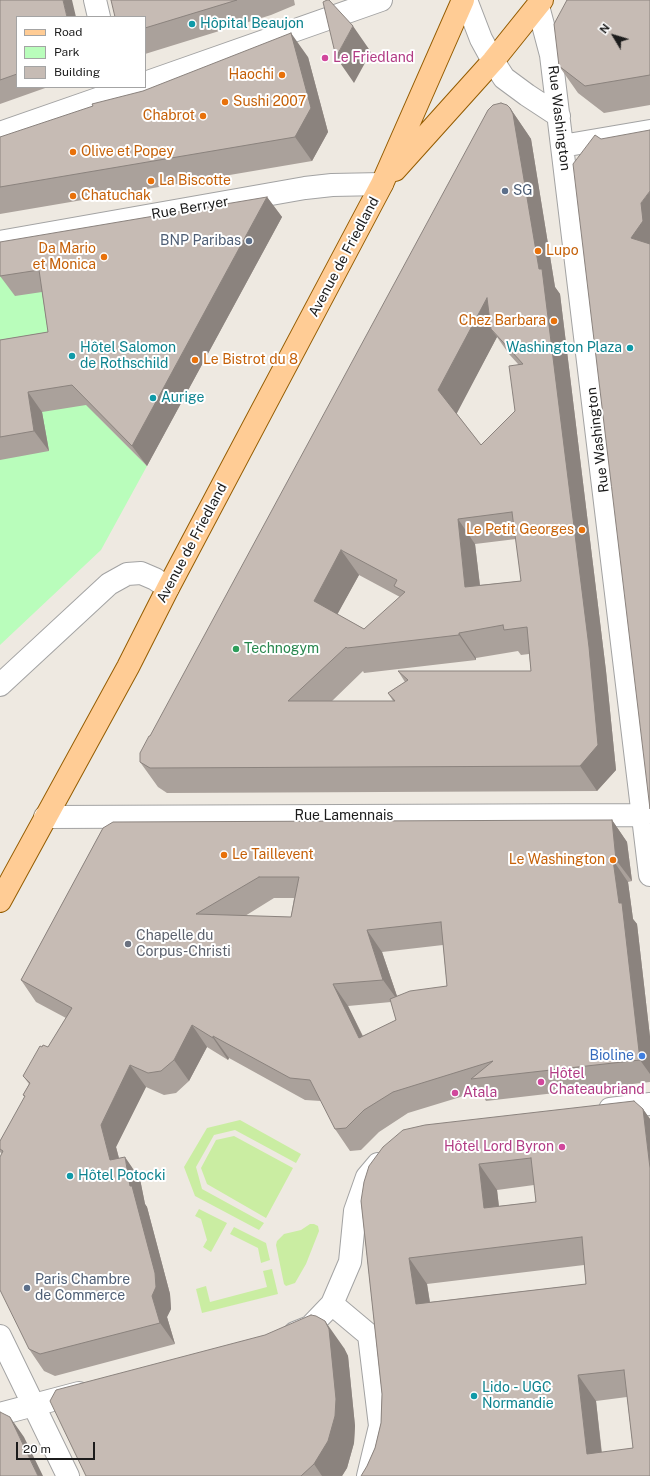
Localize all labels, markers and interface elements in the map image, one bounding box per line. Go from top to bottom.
legend [16,16,146,88]
place label: Hôpital Beaujon [200,16,304,32]
north arrow [594,16,634,56]
marker: Hôpital Beaujon [187,19,197,29]
text: N [597,22,612,36]
text: Road [54,25,82,39]
text: Park [54,45,80,59]
place label: Le Friedland [333,50,414,66]
marker: Le Friedland [320,53,330,63]
street label: Rue Washington [544,64,574,172]
text: Building [54,65,100,79]
place label: Haochi [229,67,274,83]
marker: Haochi [277,70,287,80]
place label: Sushi 2007 [233,94,306,110]
marker: Sushi 2007 [220,97,230,107]
place label: Chabrot [143,108,195,124]
marker: Chabrot [198,111,208,121]
place label: Olive et Popey [81,144,174,160]
marker: Olive et Popey [68,147,78,157]
place label: La Biscotte [159,173,231,189]
marker: La Biscotte [146,176,156,186]
place label: SG [513,183,532,199]
marker: SG [500,186,510,196]
place label: Chatuchak [81,188,151,204]
marker: Chatuchak [68,191,78,201]
street label: Rue Berryer [150,193,230,223]
street label: Avenue de Friedland [305,194,383,320]
place label: BNP Paribas [160,233,241,249]
marker: BNP Paribas [244,236,254,246]
place label: Da Mario et Monica [33,241,96,274]
place label: Lupo [546,243,579,259]
marker: Lupo [533,246,543,256]
marker: Da Mario et Monica [99,252,109,262]
place label: Chez Barbara [459,313,546,329]
marker: Chez Barbara [549,316,559,326]
place label: Hôtel Salomon de Rothschild [80,340,176,372]
place label: Washington Plaza [506,340,622,356]
marker: Washington Plaza [625,343,635,353]
marker: Hôtel Salomon de Rothschild [67,351,77,361]
place label: Le Bistrot du 8 [203,352,298,368]
marker: Le Bistrot du 8 [190,355,200,365]
street label: Rue Washington [583,386,613,494]
place label: Aurige [161,390,204,406]
marker: Aurige [148,393,158,403]
street label: Avenue de Friedland [153,480,231,606]
place label: Le Petit Georges [466,522,574,538]
marker: Le Petit Georges [577,525,587,535]
place label: Technogym [244,641,319,657]
marker: Technogym [231,644,241,654]
street label: Rue Lamennais [295,808,393,824]
place label: Le Taillevent [232,847,314,863]
marker: Le Taillevent [219,850,229,860]
place label: Le Washington [509,852,605,868]
marker: Le Washington [608,855,618,865]
place label: Chapelle du Corpus-Christi [136,928,231,960]
marker: Chapelle du Corpus-Christi [123,939,133,949]
place label: Bioline [589,1048,634,1064]
marker: Bioline [637,1051,647,1061]
place label: Hôtel Chateaubriand [549,1066,645,1098]
marker: Hôtel Chateaubriand [536,1077,546,1087]
place label: Atala [463,1085,497,1101]
marker: Atala [450,1088,460,1098]
place label: Hôtel Lord Byron [444,1139,554,1155]
marker: Hôtel Lord Byron [557,1142,567,1152]
place label: Hôtel Potocki [78,1168,165,1184]
marker: Hôtel Potocki [65,1171,75,1181]
place label: Paris Chambre de Commerce [35,1272,130,1304]
marker: Paris Chambre de Commerce [22,1283,32,1293]
place label: Lido - UGC Normandie [482,1380,554,1412]
marker: Lido - UGC Normandie [469,1391,479,1401]
scale bar [18,1434,97,1460]
text: 20 m [23,1442,51,1456]

